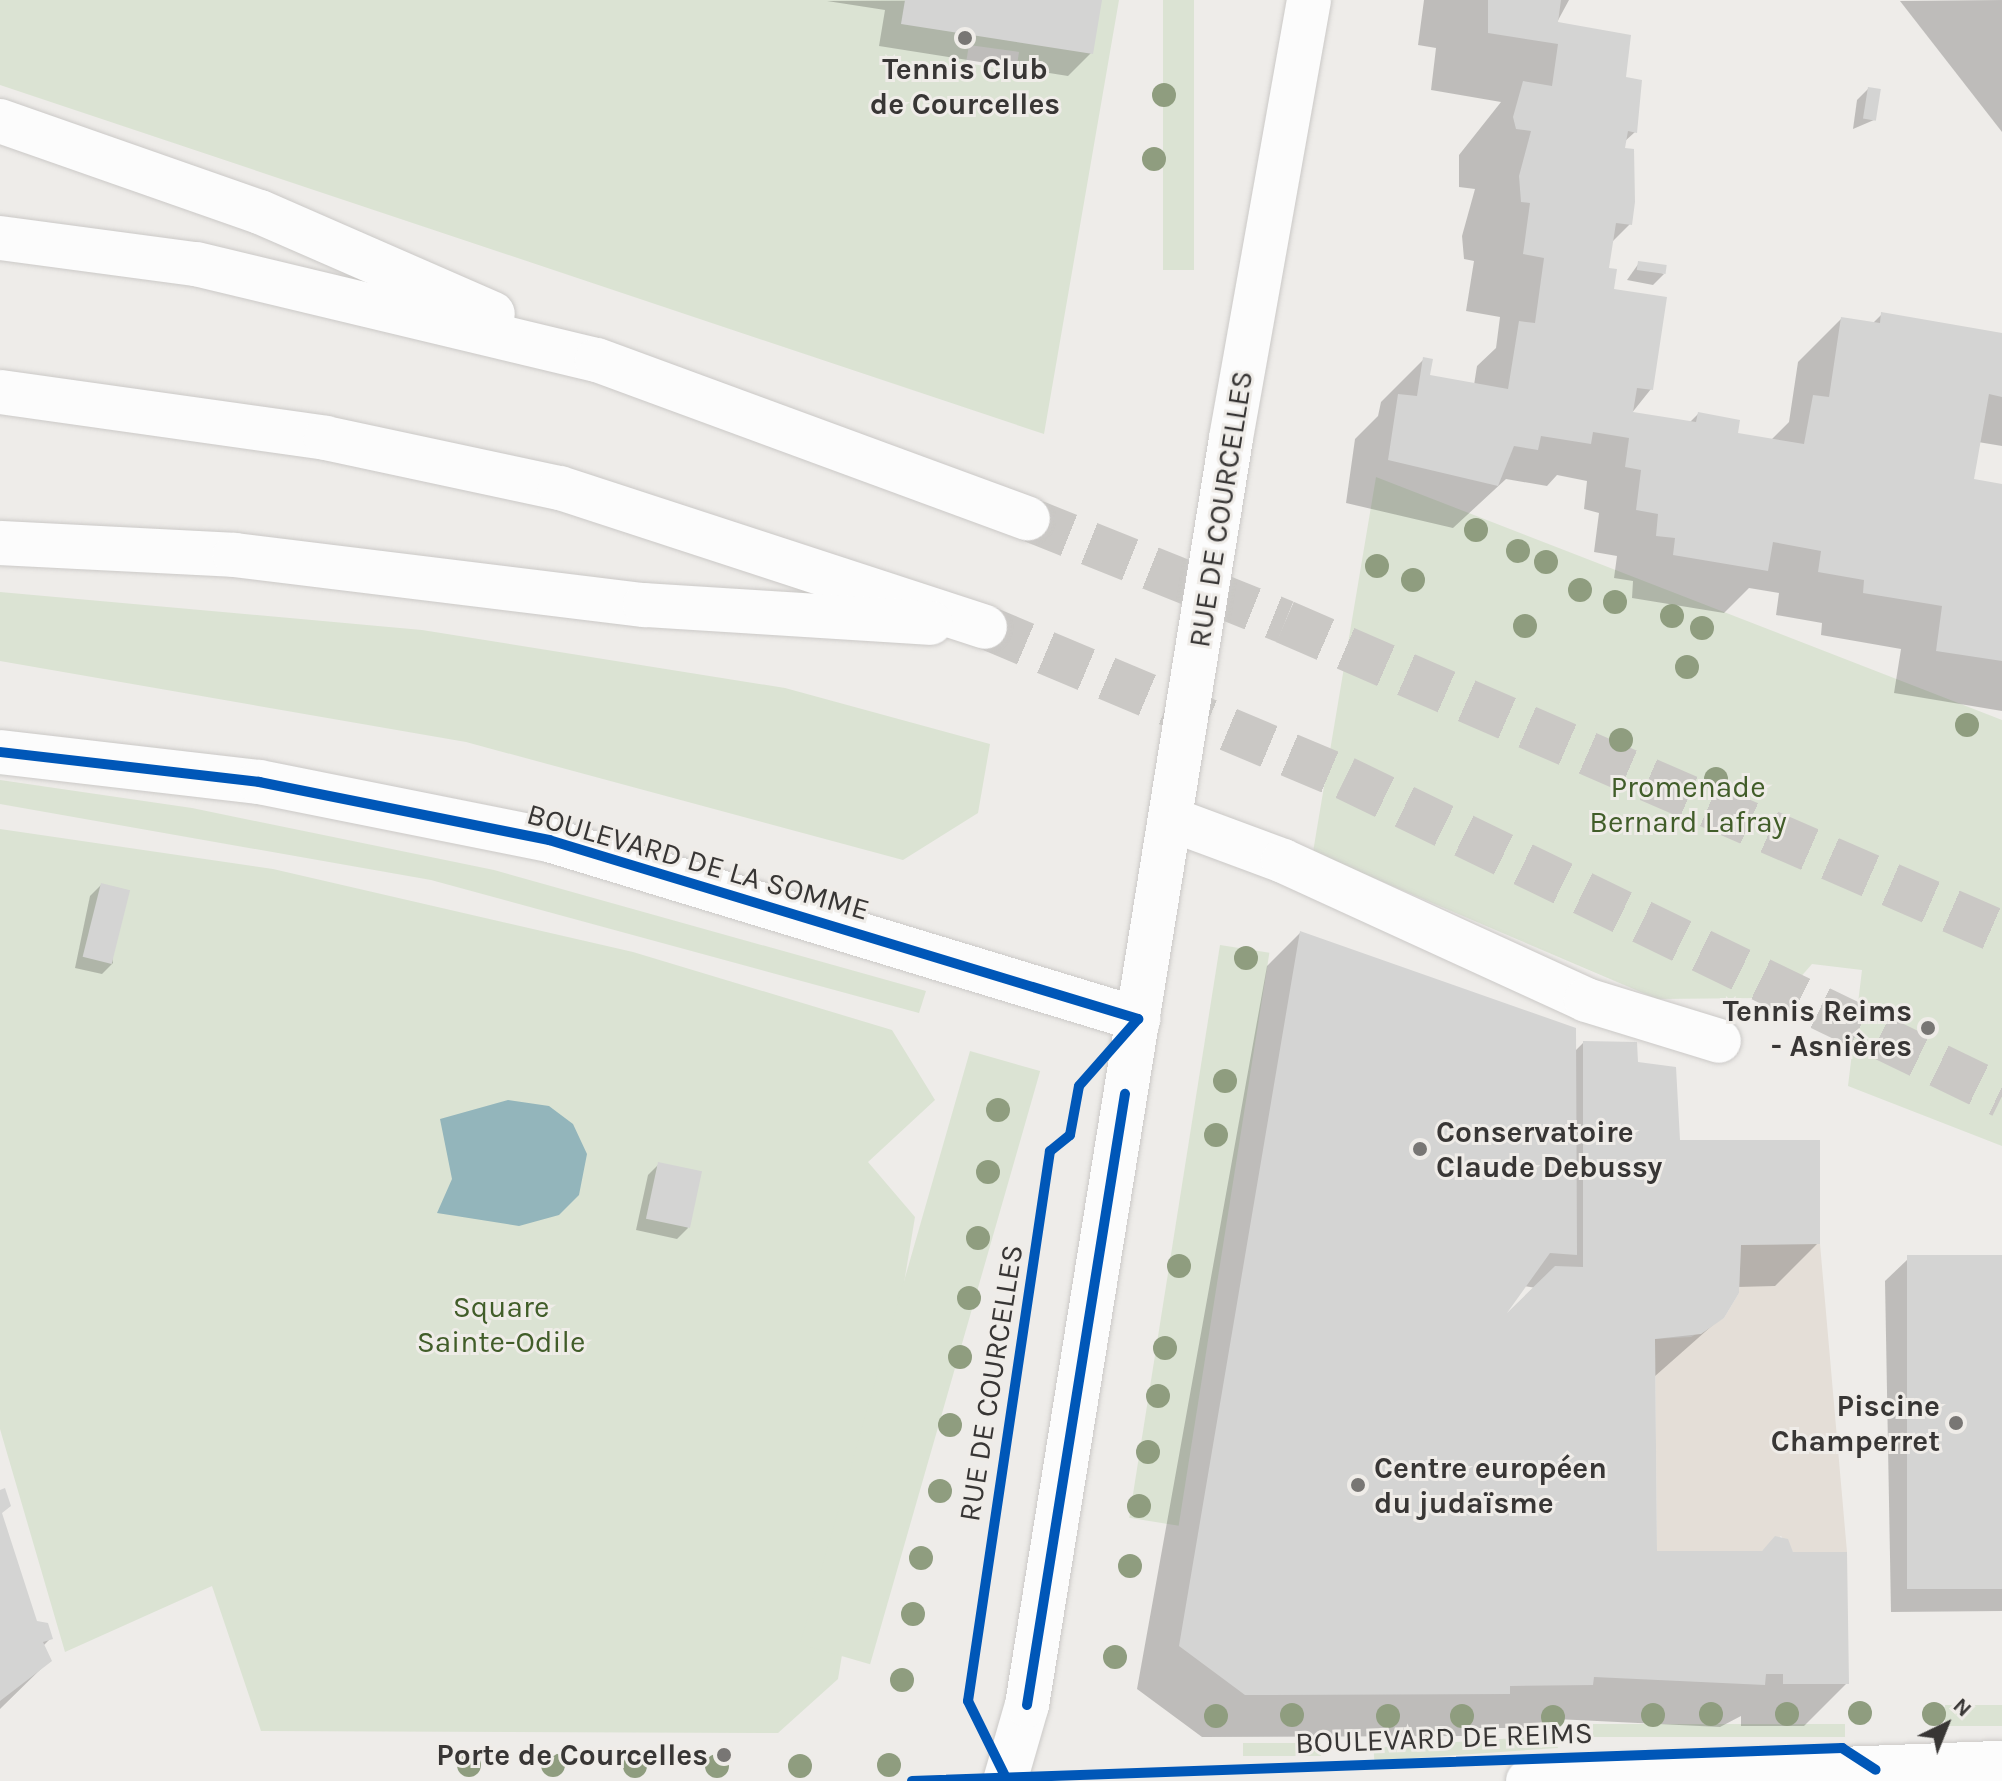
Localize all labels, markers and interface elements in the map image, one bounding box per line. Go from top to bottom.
marker: Tennis Club de Courcelles [956,29,974,47]
place label: Tennis Club de Courcelles [870,51,1060,122]
street label: RUE DE COURCELLES [1181,368,1261,650]
park label: Promenade Bernard Lafray [1589,769,1787,840]
street label: BOULEVARD DE LA SOMME [523,796,873,928]
place label: Tennis Reims - Asnières [1723,993,1912,1064]
marker: Tennis Reims - Asnières [1919,1019,1937,1037]
place label: Conservatoire Claude Debussy [1436,1114,1662,1184]
marker: Conservatoire Claude Debussy [1411,1140,1429,1158]
street label: RUE DE COURCELLES [951,1242,1031,1524]
park label: Square Sainte-Odile [417,1289,585,1360]
place label: Piscine Champerret [1771,1388,1940,1458]
marker: Piscine Champerret [1947,1414,1965,1432]
place label: Centre européen du judaïsme [1374,1450,1607,1520]
marker: Centre européen du judaïsme [1349,1476,1367,1494]
north arrow [1906,1685,1986,1765]
text: N [1948,1693,1977,1722]
street label: BOULEVARD DE REIMS [1295,1715,1593,1761]
place label: Porte de Courcelles [436,1737,708,1773]
marker: Porte de Courcelles [715,1746,733,1764]

